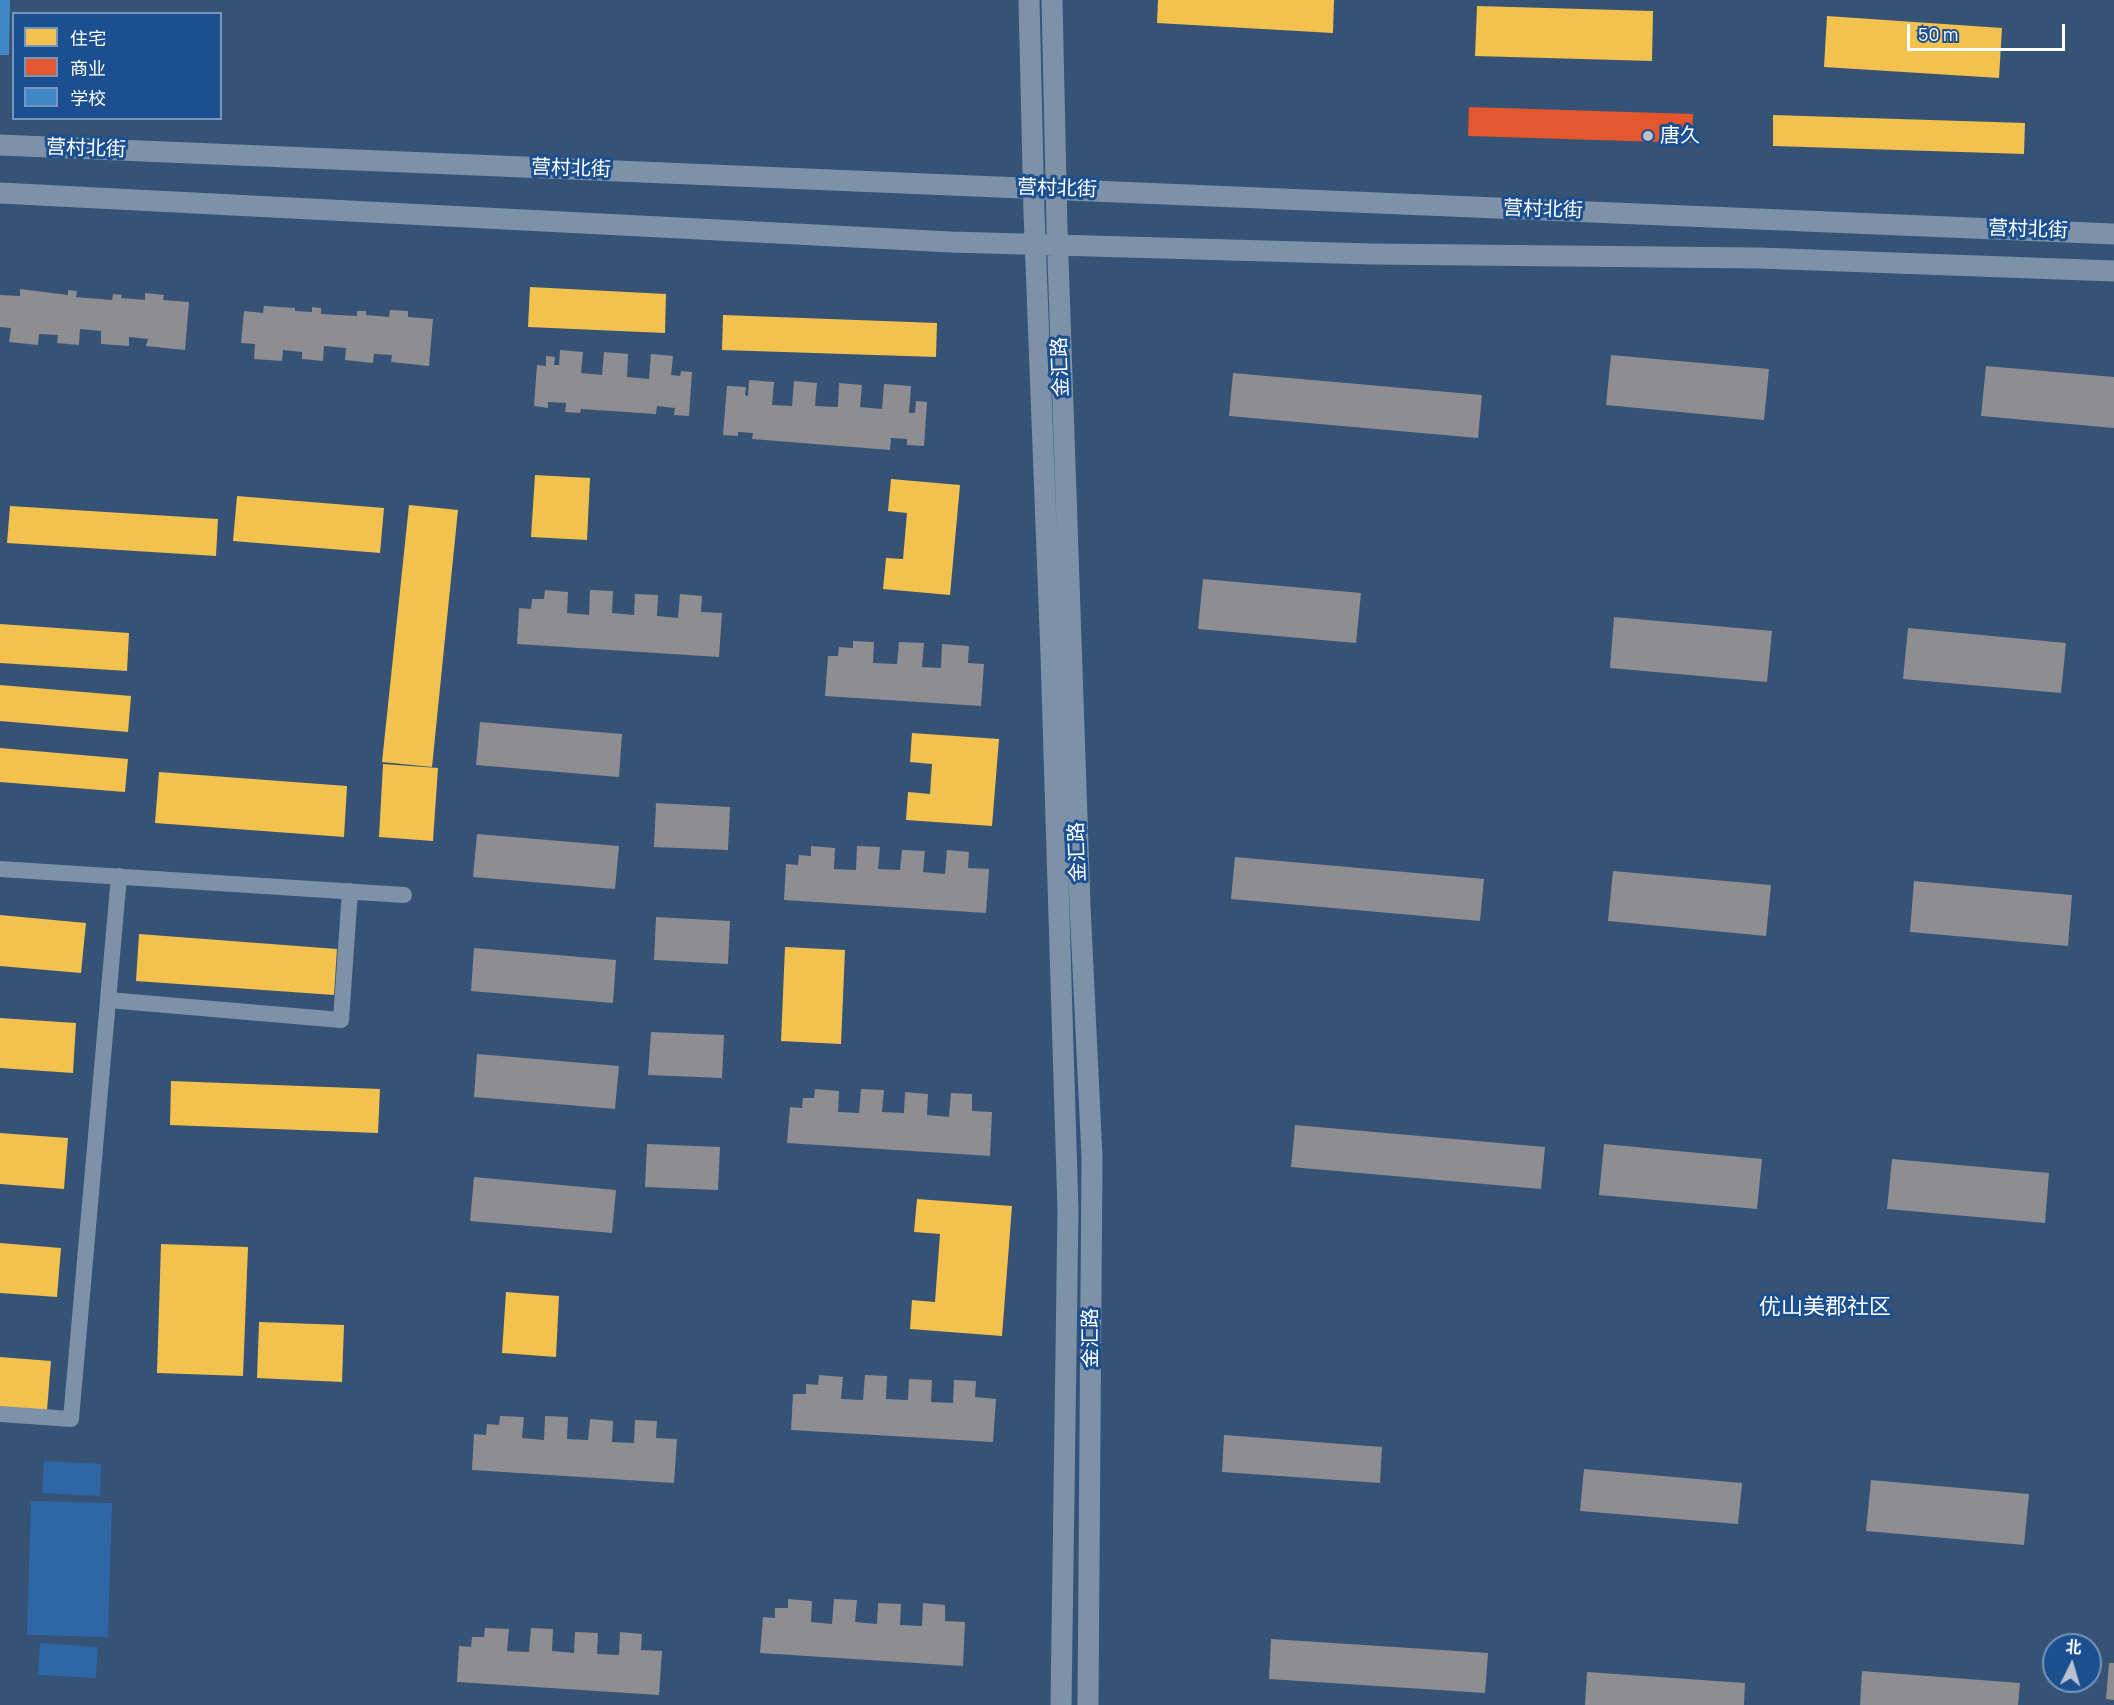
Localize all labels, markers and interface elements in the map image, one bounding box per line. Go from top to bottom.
legend [12,12,222,120]
scale bar [1910,12,2068,50]
text: 50 m [1918,22,1958,46]
text: 住宅 [70,26,106,50]
text: 商业 [70,56,106,80]
text: 学校 [70,86,106,110]
place label: 唐久 [1660,124,1700,148]
marker: 唐久 [1641,129,1655,143]
street label: 营村北街 [46,136,126,162]
street label: 营村北街 [531,156,611,182]
street label: 营村北街 [1017,176,1097,202]
street label: 营村北街 [1503,197,1583,223]
street label: 营村北街 [1988,217,2068,243]
street label: 金汇路 [1048,337,1074,397]
street label: 金汇路 [1065,822,1091,882]
district label: 优山美郡社区 [1759,1295,1891,1321]
street label: 金汇路 [1079,1308,1103,1368]
north arrow [2042,1633,2102,1693]
text: 北 [2064,1635,2082,1659]

